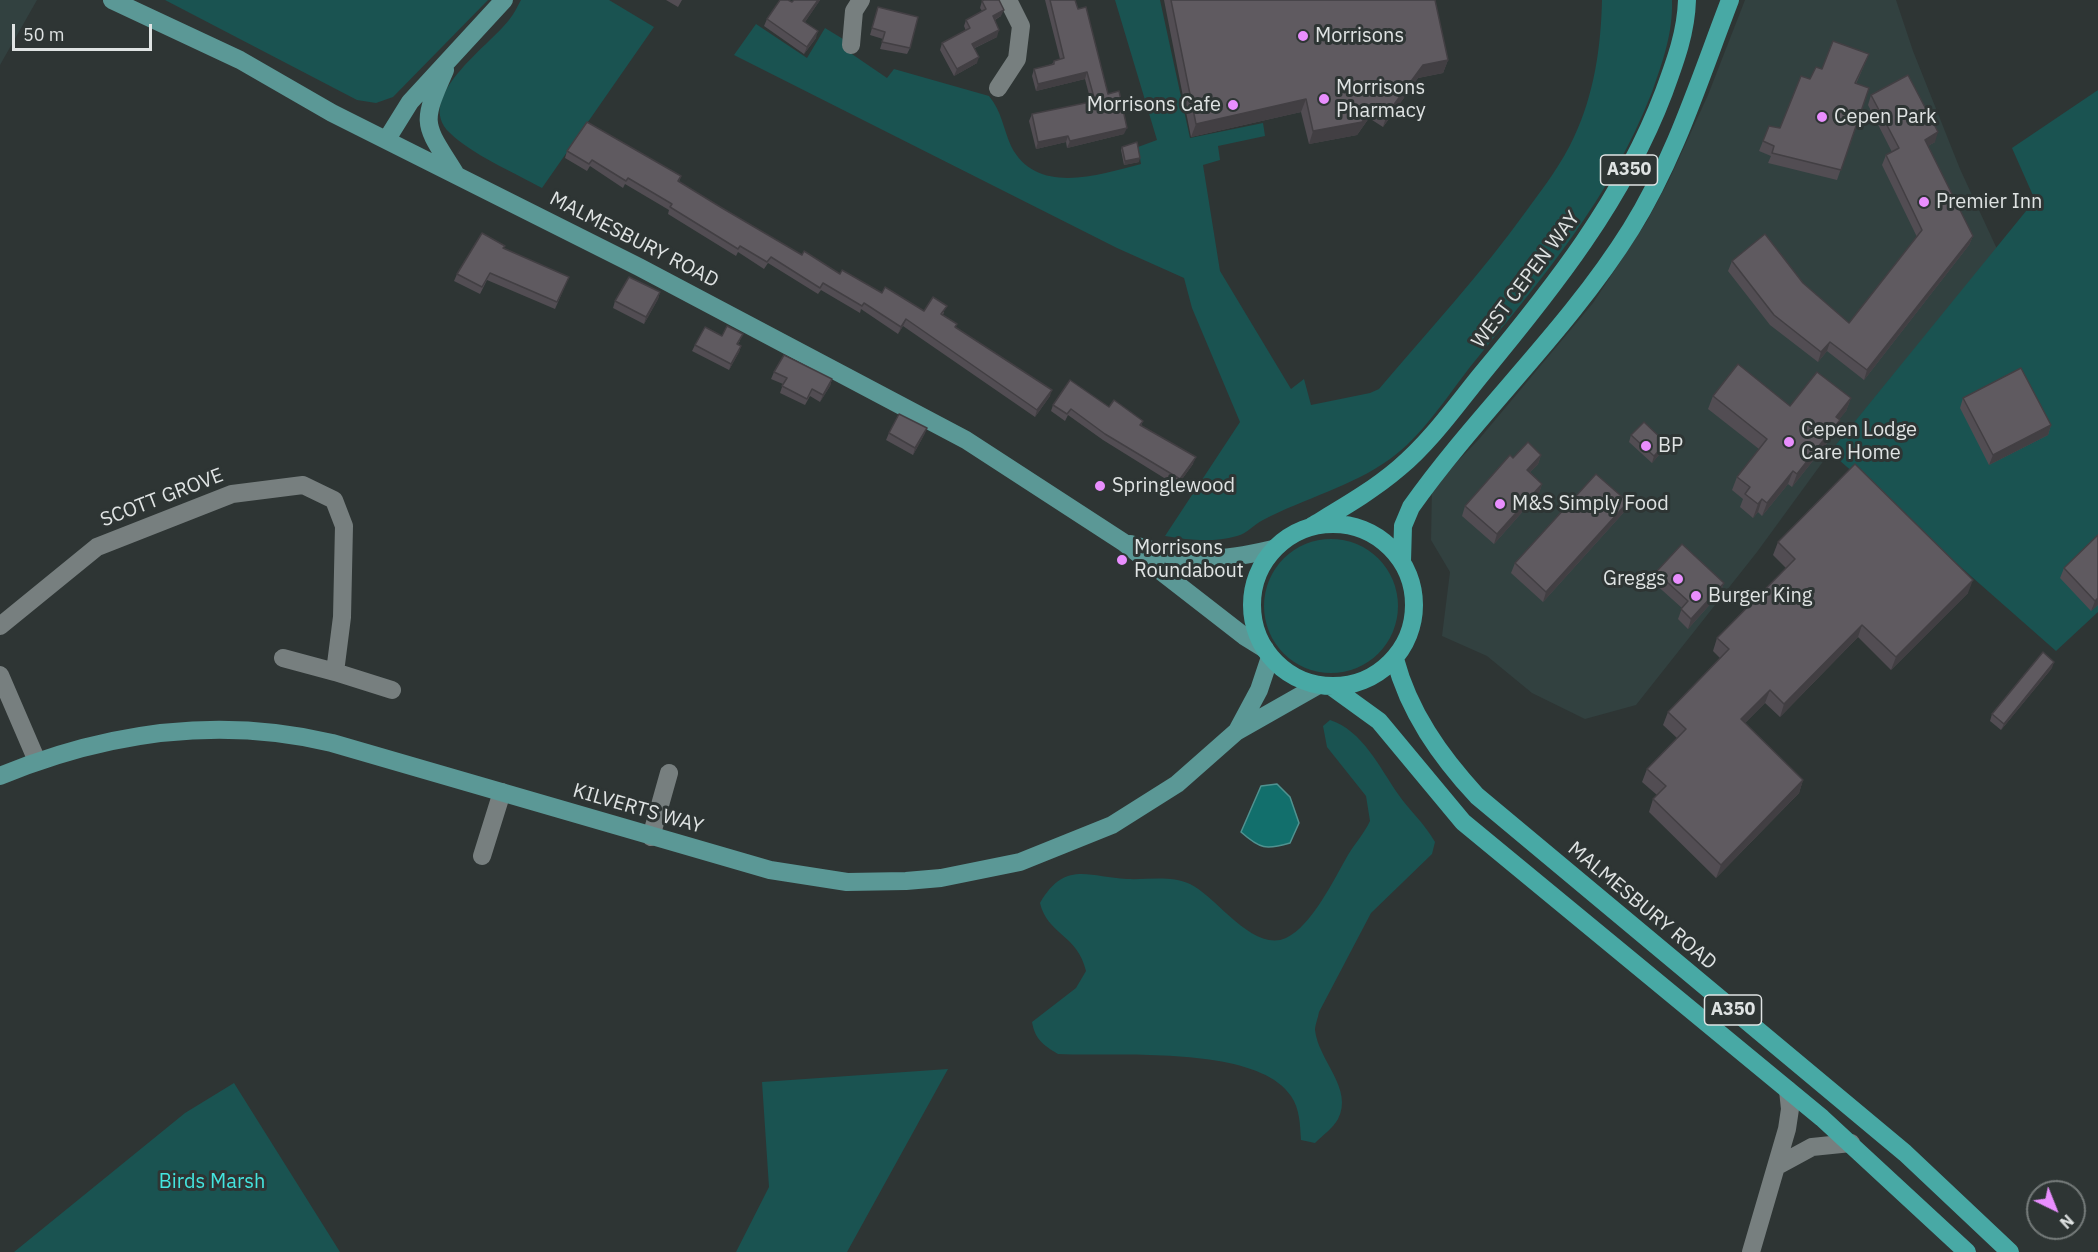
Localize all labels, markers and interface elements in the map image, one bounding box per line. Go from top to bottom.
scale bar [15,12,154,50]
text: 50 m [23,23,65,46]
place label: Morrisons [1315,24,1404,48]
marker: Morrisons [1296,29,1310,43]
place label: Morrisons Pharmacy [1336,76,1426,123]
marker: Morrisons Pharmacy [1317,92,1331,106]
place label: Morrisons Cafe [1087,93,1221,117]
marker: Morrisons Cafe [1226,98,1240,112]
place label: Cepen Park [1834,105,1937,129]
marker: Cepen Park [1815,110,1829,124]
road number: A350 [1600,155,1658,185]
street label: MALMESBURY ROAD [545,187,723,293]
place label: Premier Inn [1936,190,2042,214]
marker: Premier Inn [1917,195,1931,209]
street label: WEST CEPEN WAY [1467,207,1585,353]
place label: Cepen Lodge Care Home [1801,418,1917,465]
place label: BP [1658,434,1683,458]
marker: Cepen Lodge Care Home [1782,435,1796,449]
marker: BP [1639,439,1653,453]
street label: SCOTT GROVE [97,464,227,532]
place label: Springlewood [1112,474,1235,498]
marker: Springlewood [1093,479,1107,493]
place label: M&S Simply Food [1512,492,1669,516]
marker: M&S Simply Food [1493,497,1507,511]
place label: Morrisons Roundabout [1134,536,1244,583]
marker: Morrisons Roundabout [1115,553,1129,567]
place label: Greggs [1603,567,1666,591]
marker: Greggs [1671,572,1685,586]
place label: Burger King [1708,584,1812,608]
marker: Burger King [1689,589,1703,603]
street label: KILVERTS WAY [570,779,706,839]
street label: MALMESBURY ROAD [1563,837,1721,975]
road number: A350 [1704,995,1762,1025]
park label: Birds Marsh [159,1170,265,1194]
north arrow [2026,1180,2086,1240]
text: N [2056,1210,2078,1233]

